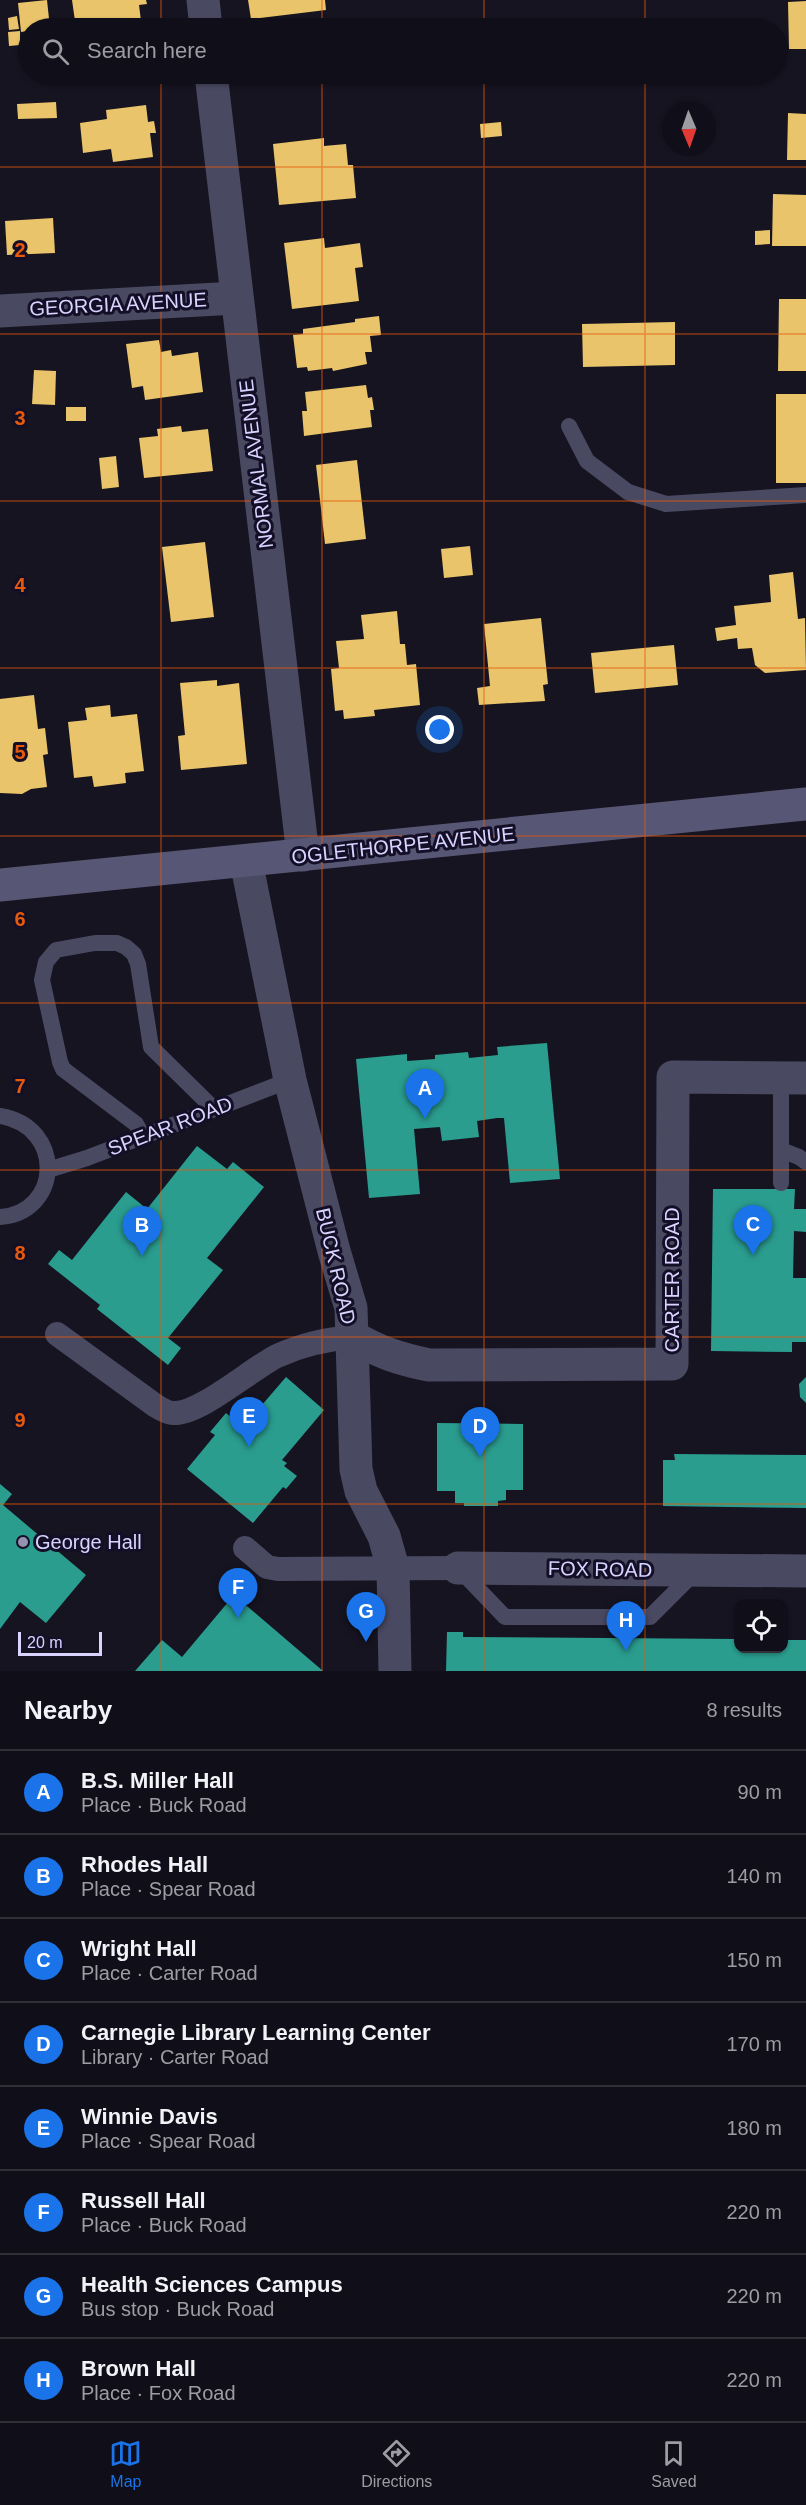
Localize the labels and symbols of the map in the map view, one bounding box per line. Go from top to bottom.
north arrow [662,102,716,156]
text: 2 [14,239,26,261]
street label: GEORGIA AVENUE [29,288,207,320]
street label: NORMAL AVENUE [235,378,277,550]
text: 3 [14,407,26,429]
text: 4 [14,574,26,596]
your location [425,715,454,744]
text: 5 [14,741,26,763]
street label: OGLETHORPE AVENUE [290,822,516,868]
text: 6 [14,908,26,930]
pin: A [406,1070,444,1119]
text: 7 [14,1075,26,1097]
street label: SPEAR ROAD [105,1092,235,1160]
pin: B [122,1206,162,1256]
street label: BUCK ROAD [312,1206,360,1326]
pin: C [734,1206,772,1255]
street label: CARTER ROAD [661,1207,683,1353]
text: 8 [14,1242,26,1264]
pin: E [230,1398,268,1447]
pin: D [460,1408,500,1457]
text: 9 [14,1409,26,1431]
place label: George Hall [35,1531,142,1553]
marker: George Hall [16,1535,30,1549]
street label: FOX ROAD [548,1557,652,1581]
pin: F [218,1568,258,1618]
pin: G [346,1592,386,1642]
pin: H [606,1602,646,1651]
scale bar [18,1629,102,1656]

